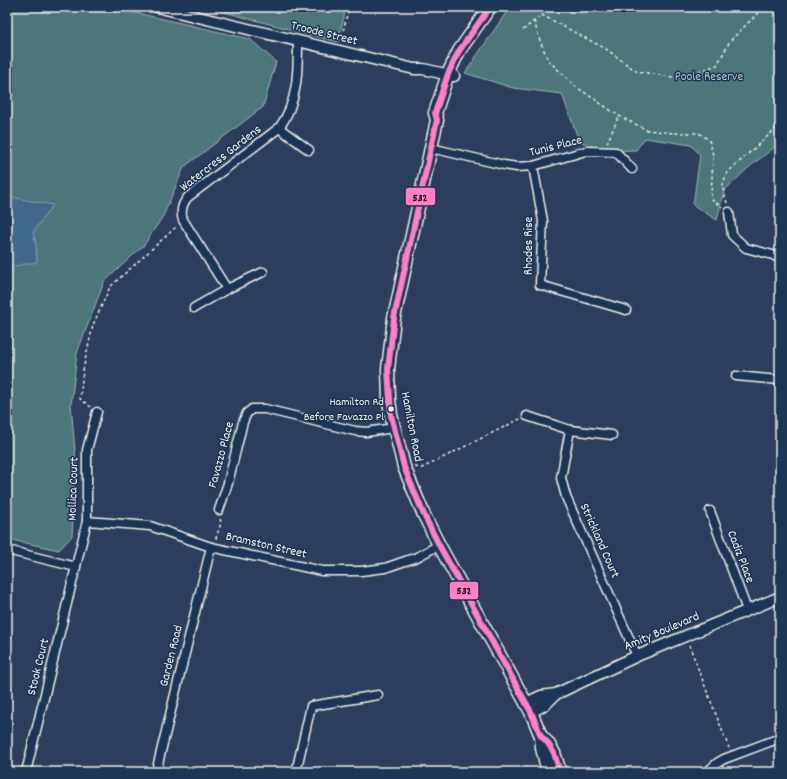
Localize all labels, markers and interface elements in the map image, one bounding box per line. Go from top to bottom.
street label: Troode Street [289,17,359,51]
park label: Poole Reserve [675,68,744,87]
street label: Watercress Gardens [176,121,266,197]
street label: Tunis Place [528,131,585,163]
line badge: 532 [405,187,436,206]
text: 532 [413,191,428,207]
street label: Rhodes Rise [520,217,539,275]
street label: Hamilton Road [395,390,427,464]
place label: Hamilton Rd Before Favazzo Pl [304,394,384,426]
marker: Hamilton Rd Before Favazzo Pl [386,404,396,414]
street label: Favazzo Place [204,419,240,490]
street label: Mollica Court [63,457,85,521]
street label: Strickland Court [574,501,624,582]
street label: Bramston Street [224,527,309,565]
street label: Cadiz Place [721,528,759,586]
line badge: 532 [449,581,479,600]
text: 532 [457,584,472,600]
street label: Amity Boulevard [621,608,703,656]
street label: Garden Road [155,623,189,689]
street label: Stook Court [23,636,55,697]

